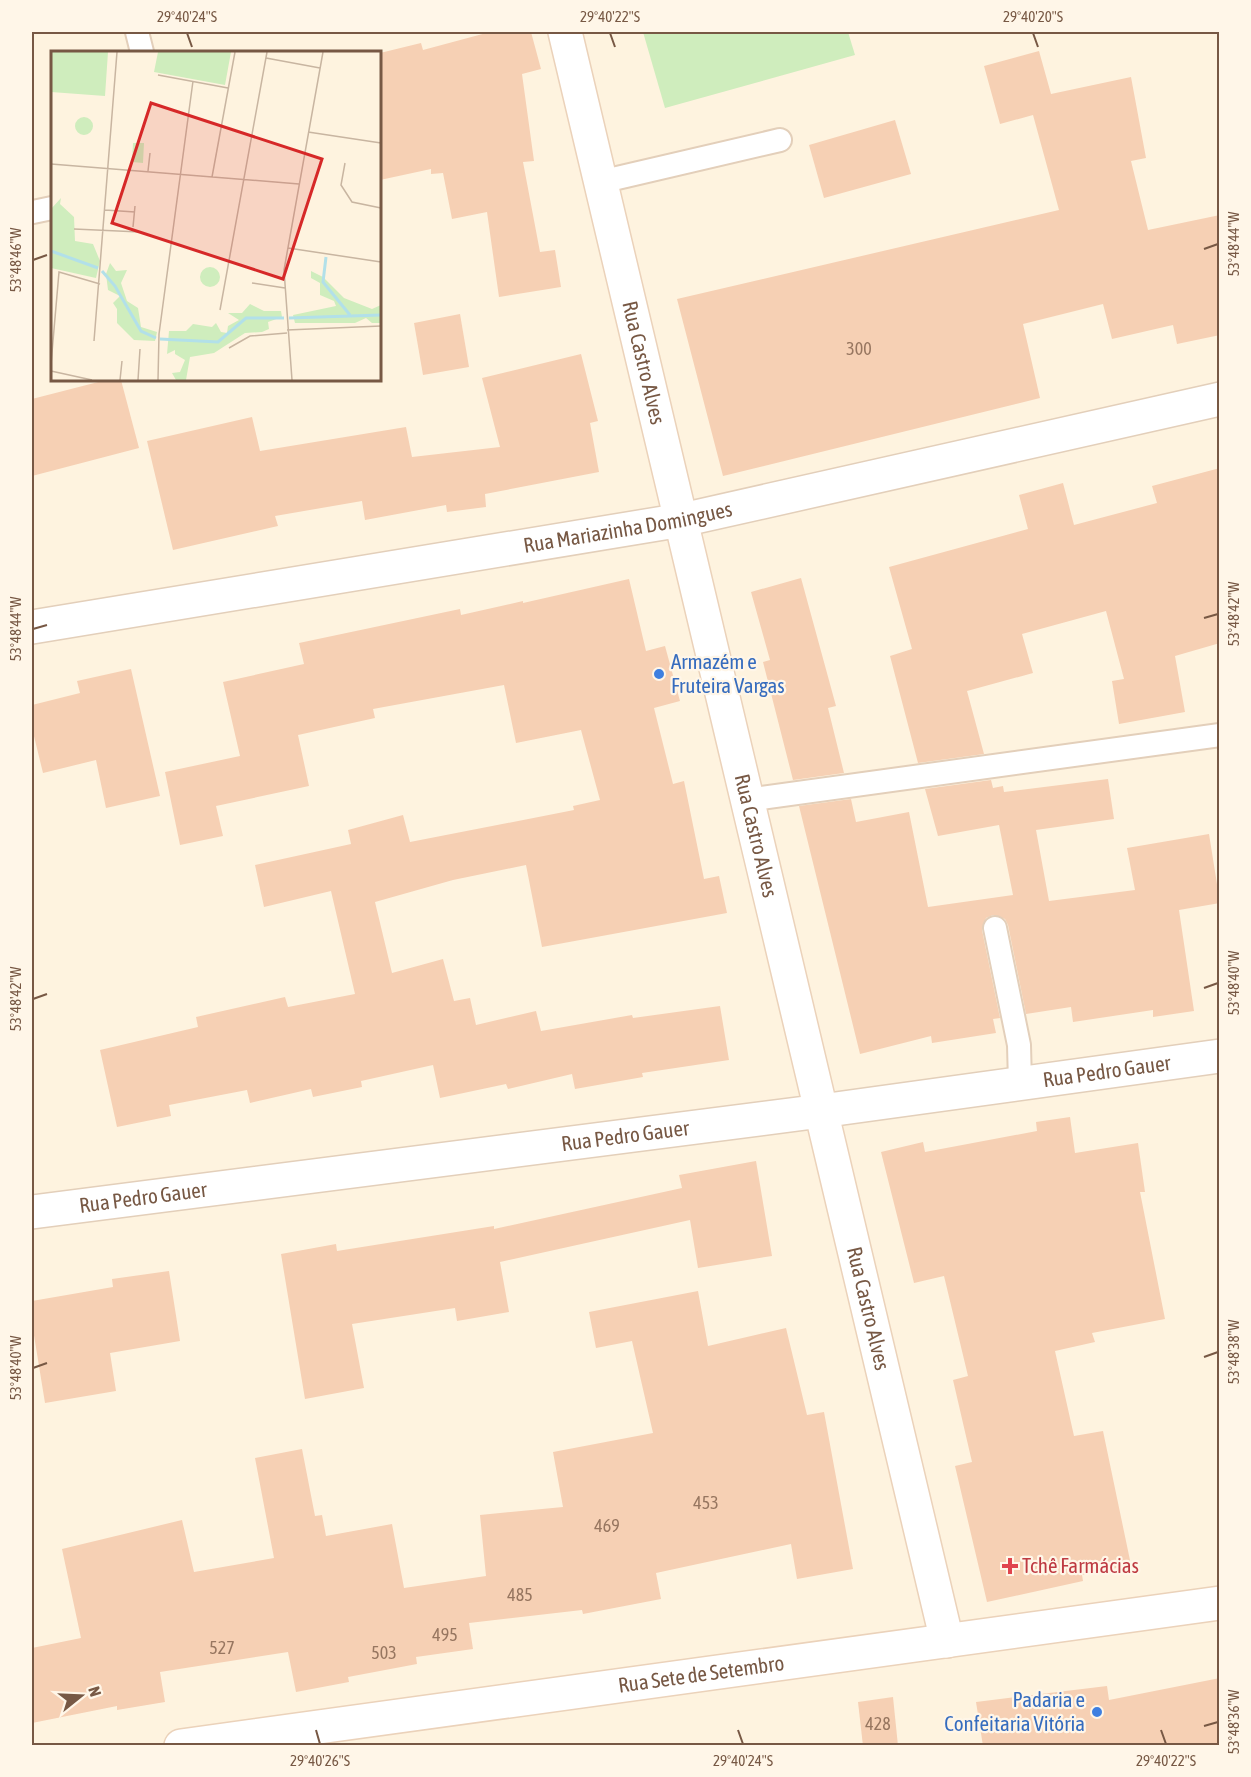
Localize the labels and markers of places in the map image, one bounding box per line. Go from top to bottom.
place label: Armazém e Fruteira Vargas [671,649,785,697]
marker: Armazém e Fruteira Vargas [652,667,666,681]
place label: Tchê Farmácias [1022,1553,1139,1577]
marker: Tchê Farmácias [1003,1559,1017,1573]
place label: Padaria e Confeitaria Vitória [944,1687,1085,1735]
marker: Padaria e Confeitaria Vitória [1090,1705,1104,1719]

